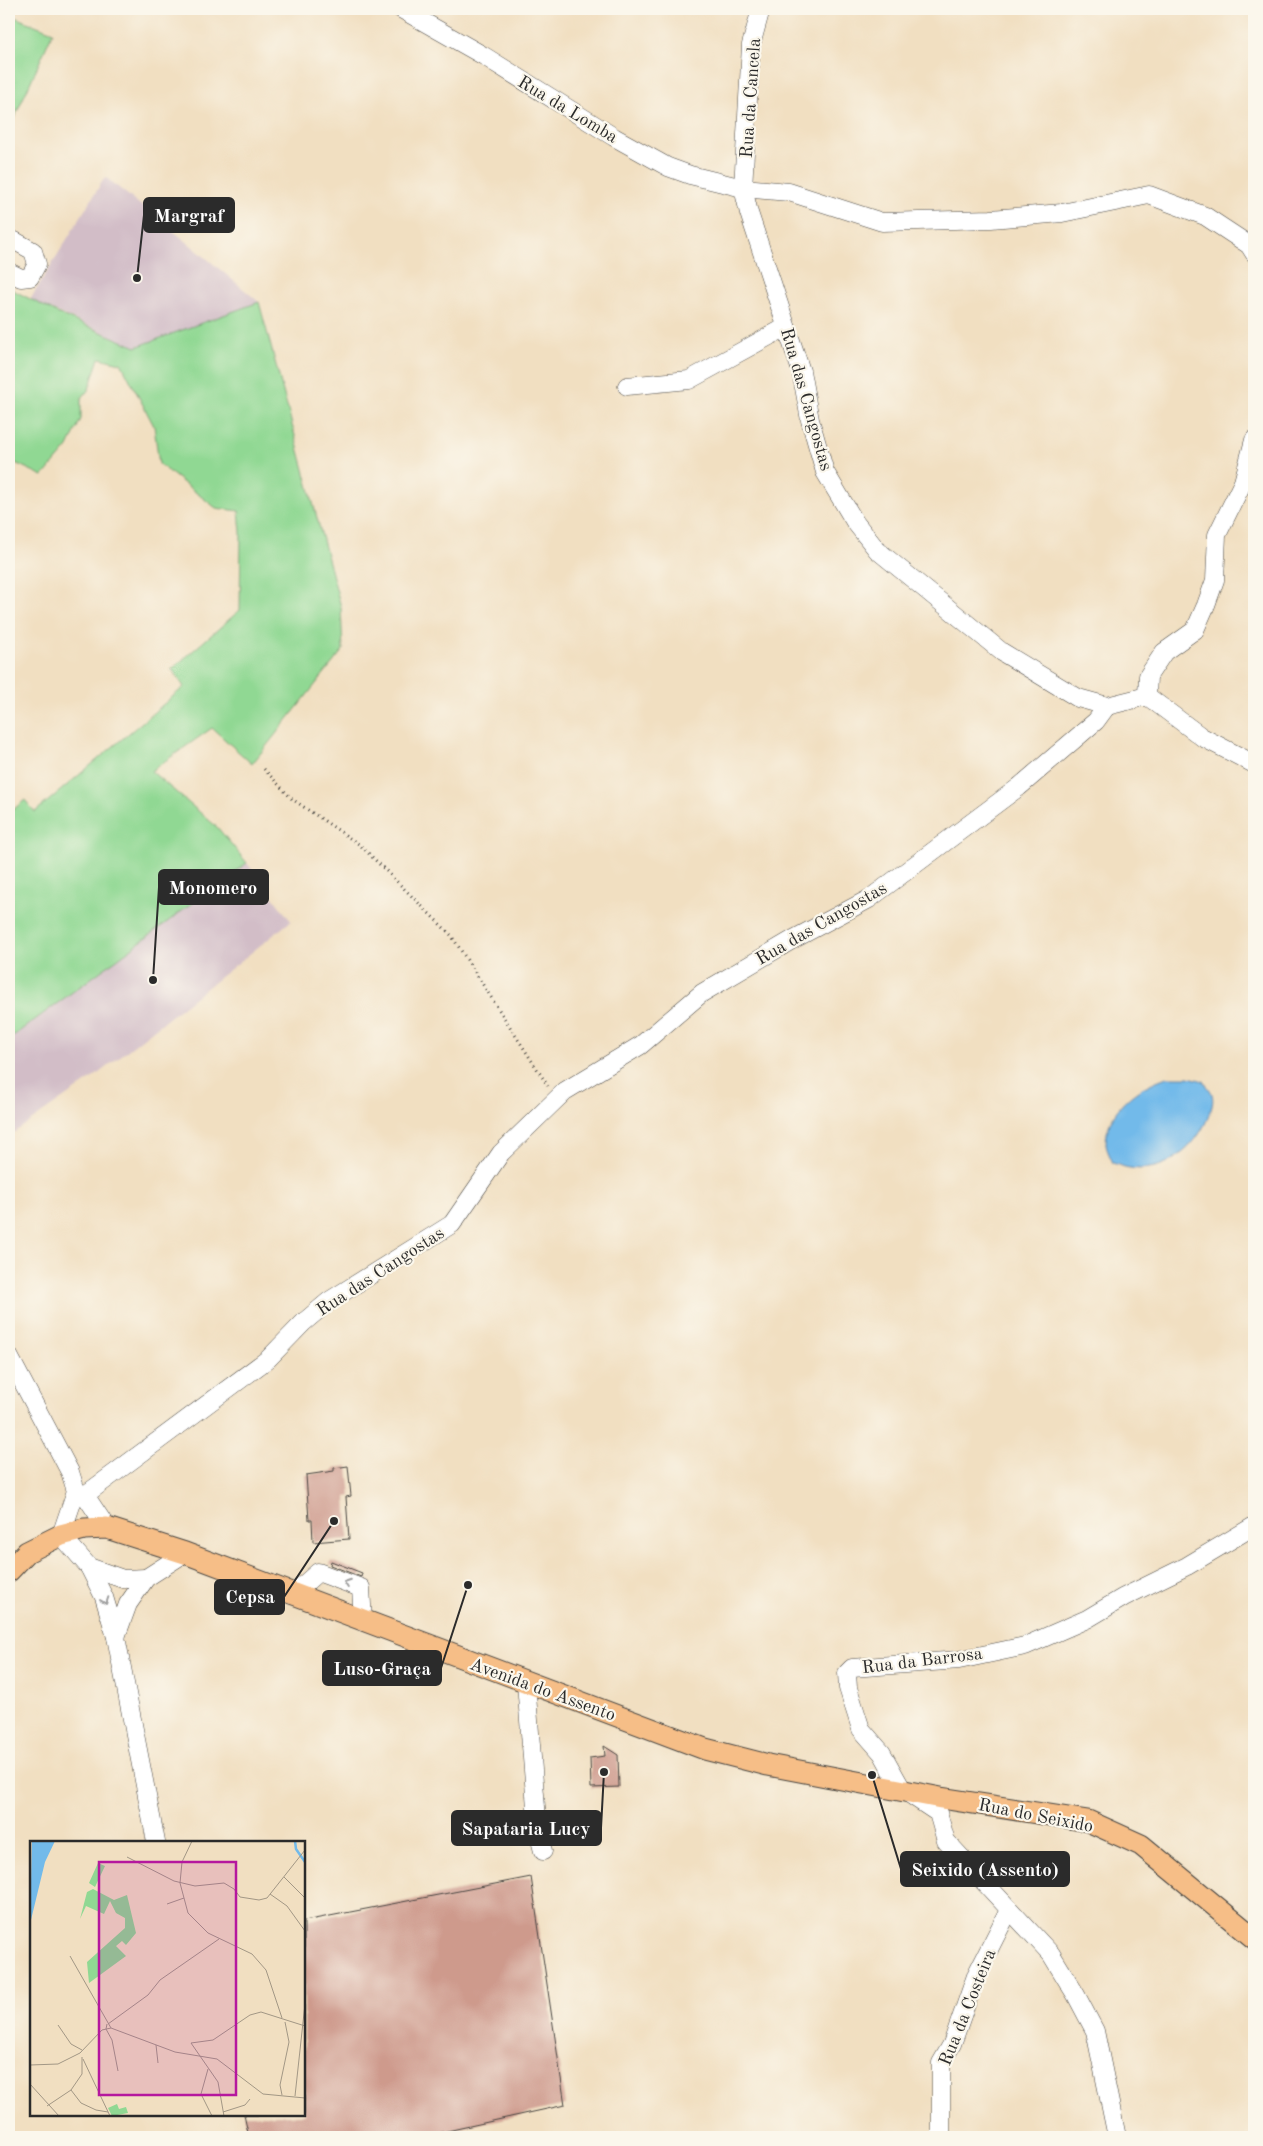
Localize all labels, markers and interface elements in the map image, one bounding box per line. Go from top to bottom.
street label: Rua da Cancela [738,37,764,159]
street label: Rua da Lomba [514,73,621,147]
callout: Margraf [144,198,234,232]
text: Margraf [154,208,225,227]
street label: Rua das Cangostas [777,326,835,473]
callout: Monomero [159,870,268,904]
street label: Rua das Cangostas [753,879,890,969]
text: Monomero [169,880,257,899]
street label: Rua das Cangostas [314,1224,448,1320]
one-way arrow [343,1579,352,1589]
callout: Cepsa [215,1580,284,1614]
text: Cepsa [225,1589,275,1608]
one-way arrow [99,1596,109,1605]
street label: Rua da Barrosa [861,1645,984,1677]
callout: Luso-Graça [323,1651,441,1685]
street label: Avenida do Assento [467,1655,618,1725]
text: Luso-Graça [333,1661,431,1680]
street label: Rua do Seixido [977,1796,1095,1836]
callout: Sapataria Lucy [452,1811,601,1845]
text: Sapataria Lucy [462,1821,590,1840]
inset map [30,1841,305,2116]
callout: Seixido (Assento) [901,1852,1069,1886]
text: Seixido (Assento) [911,1862,1059,1881]
street label: Rua da Costeira [936,1946,1000,2068]

